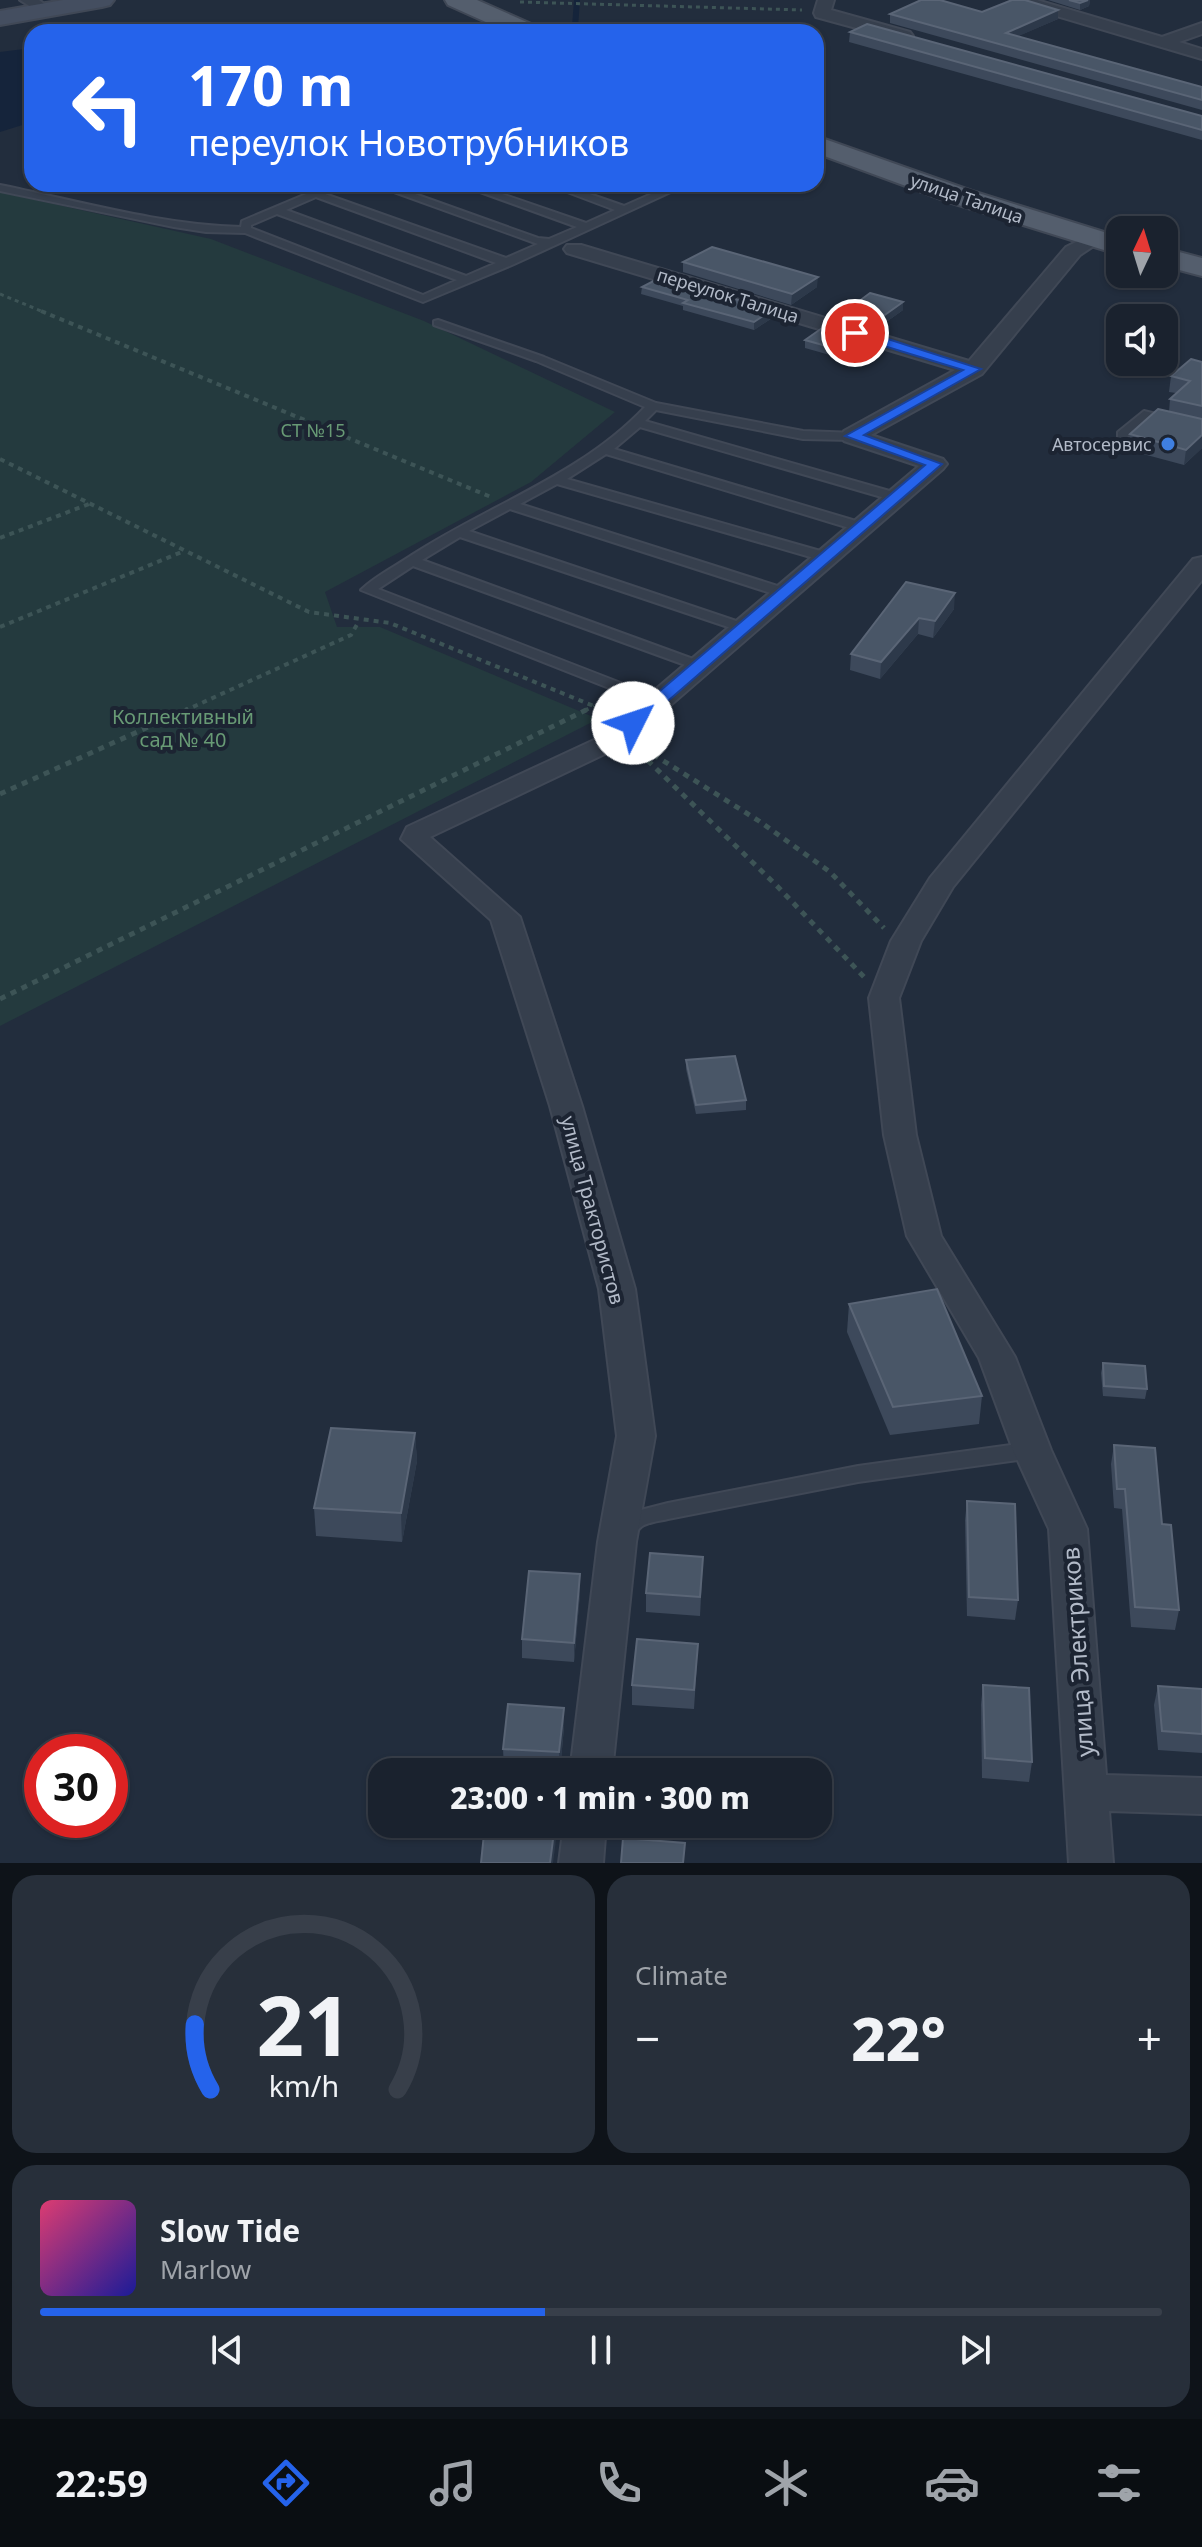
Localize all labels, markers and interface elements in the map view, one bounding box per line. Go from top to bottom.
text: 170 m [188,46,353,122]
icon: left [56,56,160,160]
text: переулок Новотрубников [188,118,629,167]
street label: улица Талица [907,167,1027,229]
north arrow [1106,216,1178,288]
map controls [1106,216,1178,376]
street label: переулок Талица [654,262,802,328]
pin [821,299,889,367]
button: sound [1106,304,1178,376]
icon: arrive [833,311,877,355]
park label: СТ №15 [280,418,346,442]
place label: Автосервис [1052,432,1152,456]
marker: Автосервис [1159,435,1177,453]
position arrow [591,681,675,765]
park label: Коллективный сад № 40 [112,703,254,753]
street label: улица Трактористов [555,1113,631,1307]
street label: улица Электриков [1053,1546,1101,1758]
speed limit sign: 30 [24,1734,128,1838]
text: 23:00 · 1 min · 300 m [450,1777,750,1818]
text: Climate [635,1957,728,1993]
text: 21 [256,1967,351,2080]
text: 22° [851,1997,946,2079]
text: − [635,2008,660,2068]
text: + [1137,2008,1162,2068]
text: km/h [268,2066,339,2105]
text: Slow Tide [160,2210,300,2251]
text: Marlow [160,2251,251,2287]
icon: previous [205,2328,249,2372]
icon: pause [579,2328,623,2372]
icon: next [953,2328,997,2372]
icon: directions [258,2455,314,2511]
icon: music [425,2455,481,2511]
icon: phone [591,2455,647,2511]
icon: climate [758,2455,814,2511]
icon: car [924,2455,980,2511]
icon: filters [1091,2455,1147,2511]
text: 22:59 [55,2459,148,2508]

